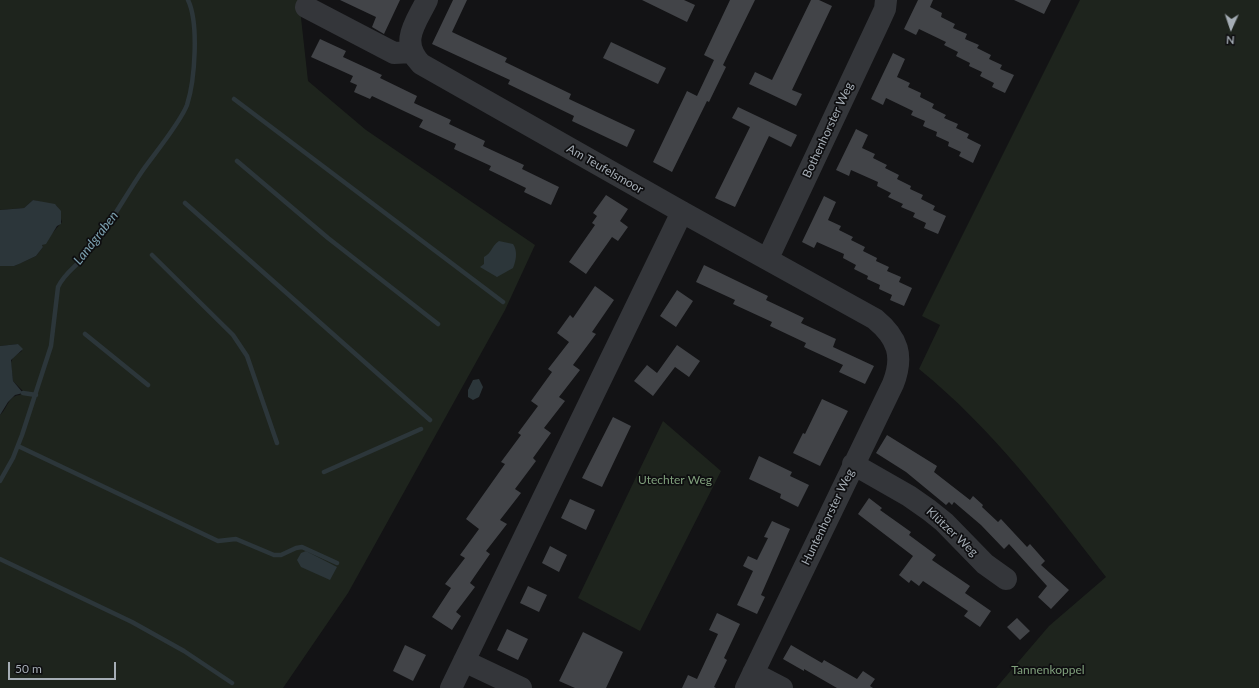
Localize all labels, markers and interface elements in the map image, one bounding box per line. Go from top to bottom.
north arrow [1211,8,1251,48]
text: N [1226,34,1235,47]
street label: Bothenhorster Weg [800,80,856,180]
street label: Am Teufelsmoor [564,141,646,197]
water label: Landgraben [70,208,122,268]
street label: Huntenhorster Weg [799,467,857,567]
park label: Utechter Weg [638,473,712,487]
street label: Klützer Weg [923,505,981,559]
scale bar [10,654,118,680]
text: 50 m [15,661,42,676]
park label: Tannenkoppel [1011,663,1085,677]

